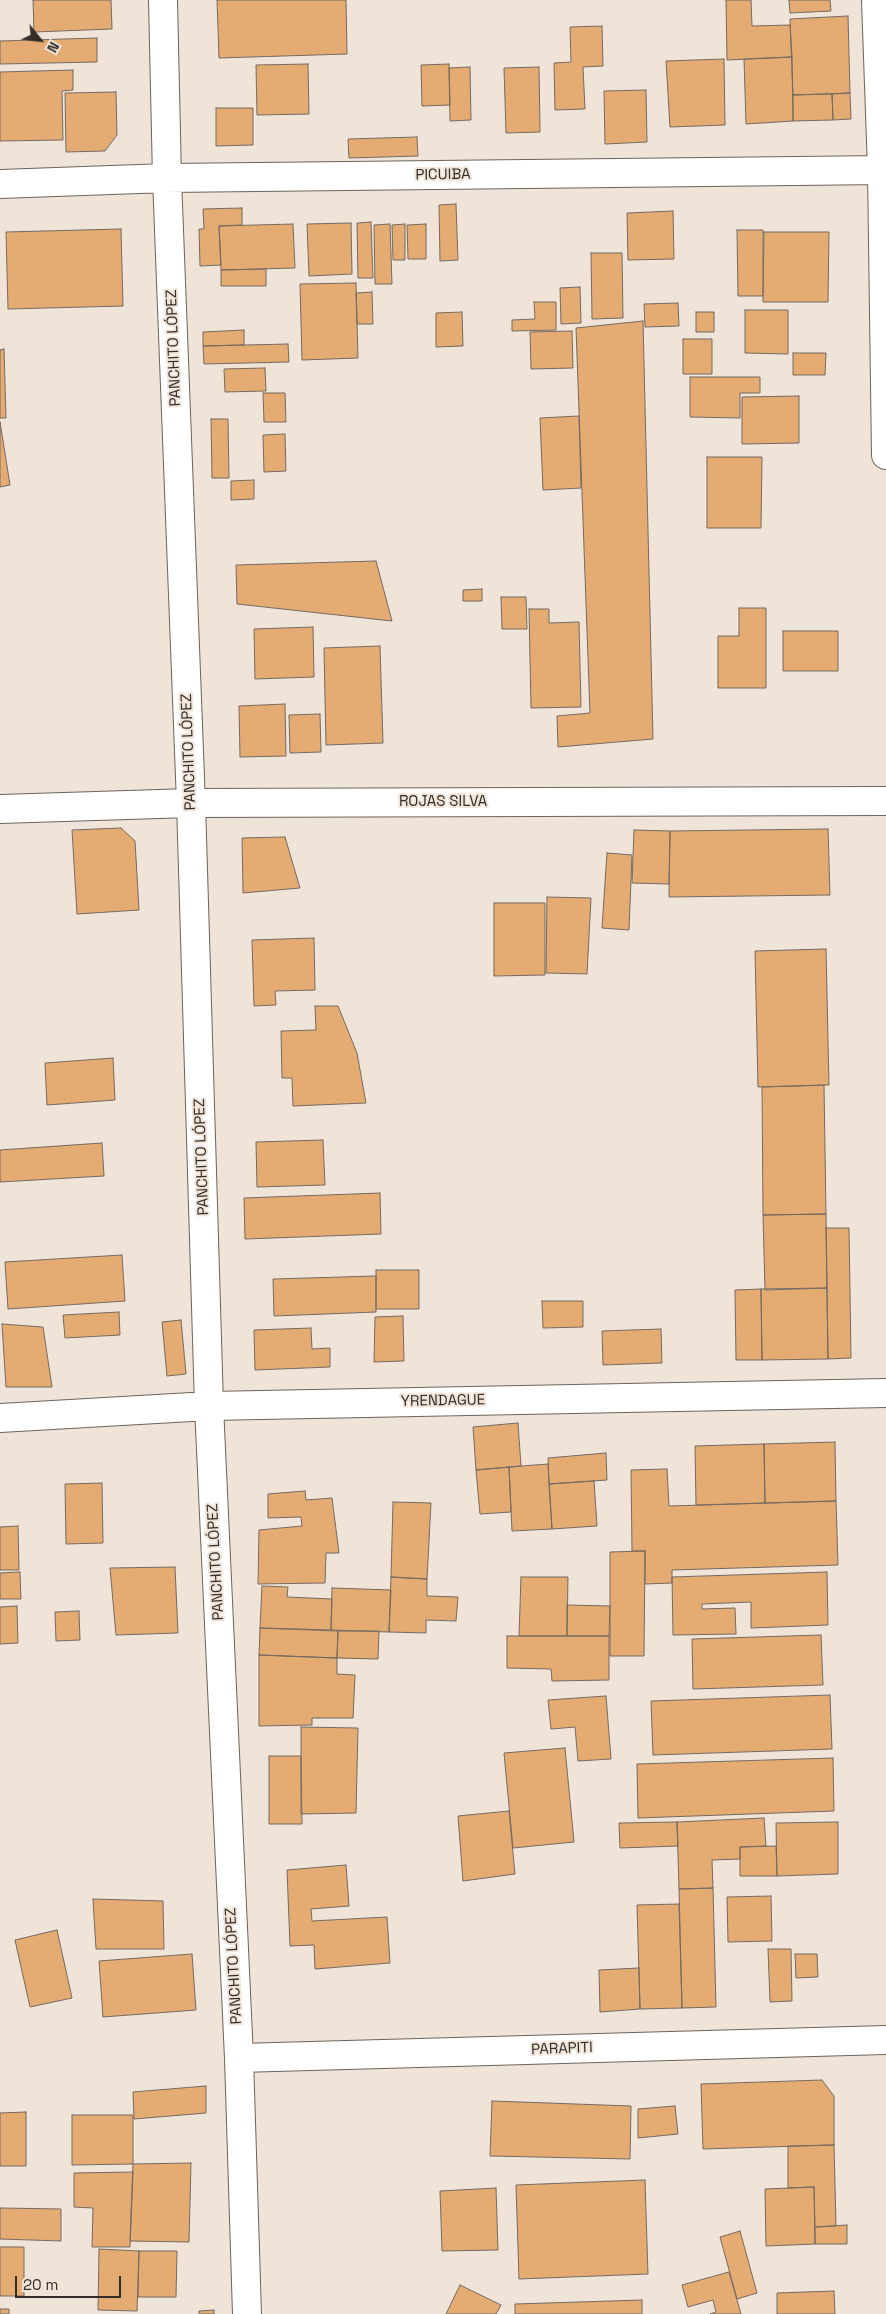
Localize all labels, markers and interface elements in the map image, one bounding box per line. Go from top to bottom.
north arrow [15,15,65,65]
text: N [43,39,63,56]
street label: PICUIBA [415,166,471,184]
street label: PANCHITO LÓPEZ [163,289,185,407]
street label: PANCHITO LÓPEZ [178,693,200,811]
street label: ROJAS SILVA [399,793,487,811]
street label: PANCHITO LÓPEZ [191,1098,213,1216]
street label: YRENDAGUE [401,1391,485,1411]
street label: PANCHITO LÓPEZ [204,1503,228,1621]
street label: PANCHITO LÓPEZ [222,1907,246,2025]
street label: PARAPITI [531,2039,593,2059]
scale bar [18,2266,124,2298]
text: 20 m [23,2275,58,2294]

